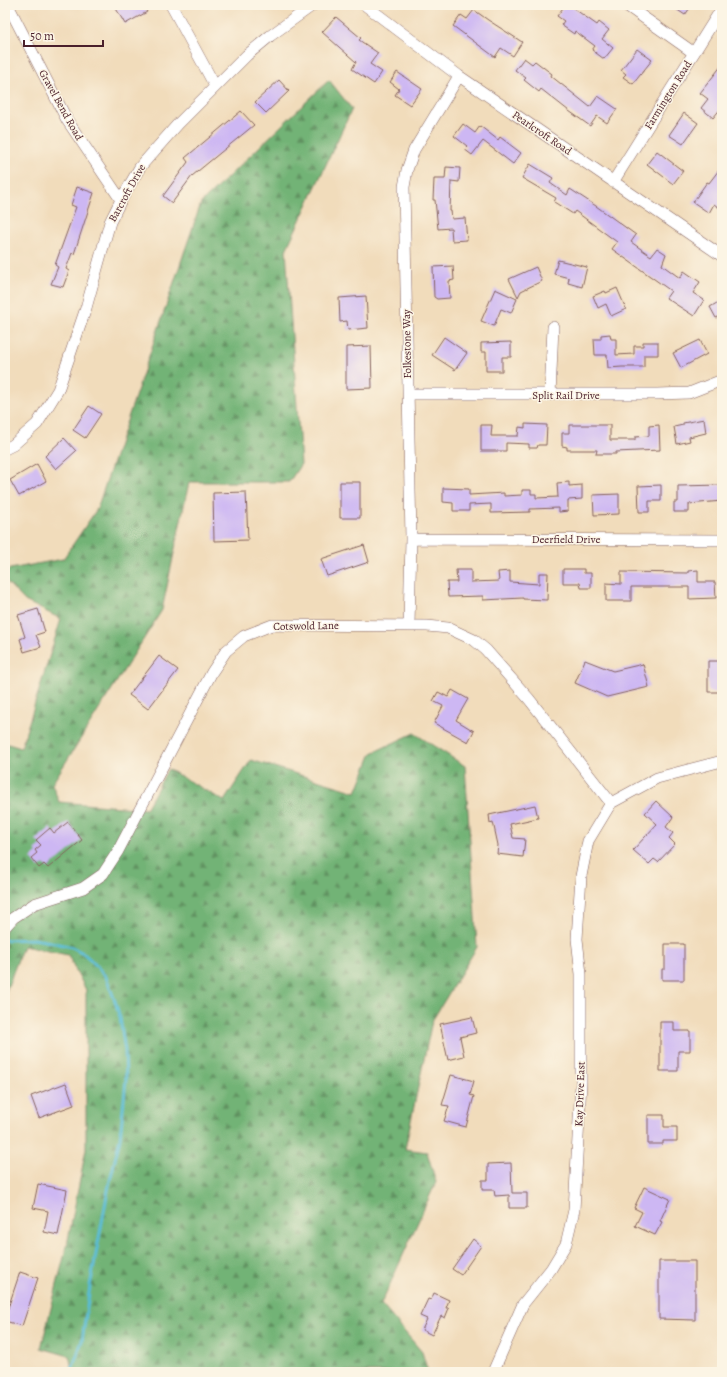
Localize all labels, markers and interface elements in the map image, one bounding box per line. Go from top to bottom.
scale bar [24,22,103,48]
text: 50 m [30,28,54,44]
street label: Farmington Road [641,58,695,132]
street label: Gravel Bend Road [35,67,87,143]
street label: Pearlcroft Road [509,107,575,159]
street label: Barcroft Drive [105,161,149,225]
street label: Folkestone Way [399,309,415,379]
street label: Split Rail Drive [532,388,600,403]
street label: Deerfield Drive [532,532,600,547]
street label: Cotswold Lane [273,618,339,634]
street label: Kay Drive East [571,1061,589,1127]

